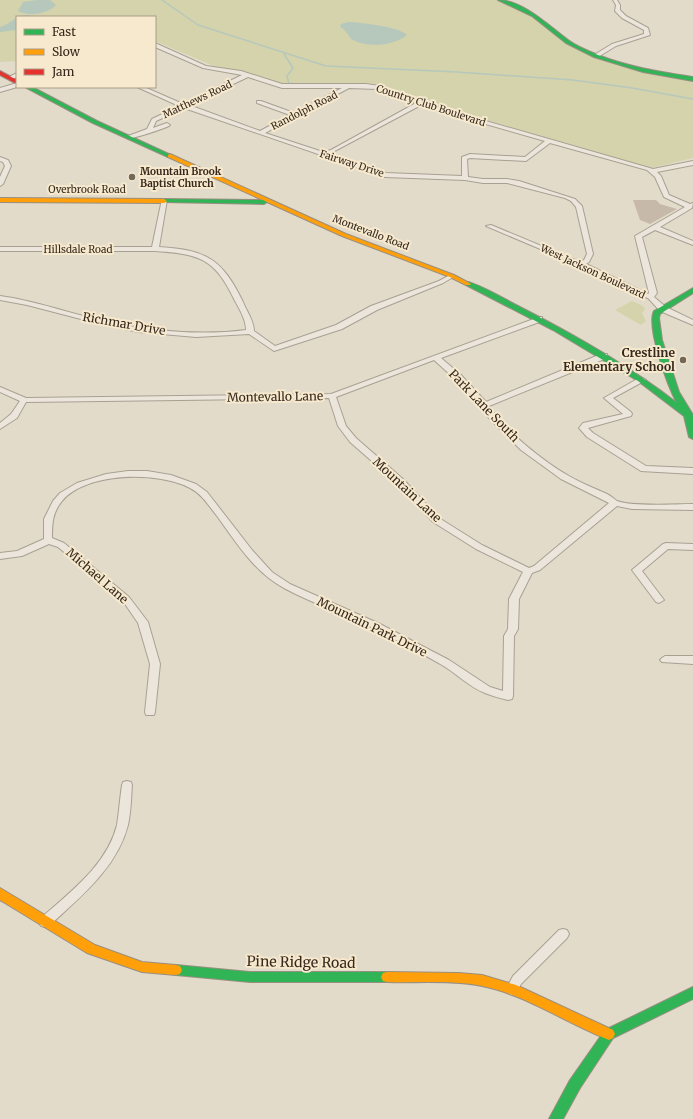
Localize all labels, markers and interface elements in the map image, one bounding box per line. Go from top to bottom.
legend [16,16,156,88]
text: Fast [52,24,76,39]
text: Slow [52,44,81,59]
text: Jam [51,64,75,79]
street label: Matthews Road [161,78,234,121]
street label: Country Club Boulevard [374,82,487,129]
street label: Randolph Road [269,88,340,133]
street label: Fairway Drive [318,147,386,180]
place label: Mountain Brook Baptist Church [140,165,222,190]
marker: Mountain Brook Baptist Church [127,172,137,182]
street label: Overbrook Road [48,183,126,196]
street label: Montevallo Road [331,212,411,253]
street label: West Jackson Boulevard [537,241,647,302]
street label: Hillsdale Road [44,243,112,256]
street label: Richmar Drive [82,309,167,338]
place label: Crestline Elementary School [563,345,675,374]
marker: Crestline Elementary School [678,355,688,365]
street label: Park Lane South [446,366,523,445]
street label: Montevallo Lane [227,388,323,405]
street label: Mountain Lane [370,454,445,525]
street label: Michael Lane [63,545,131,607]
street label: Mountain Park Drive [315,593,430,660]
street label: Pine Ridge Road [246,952,356,972]

